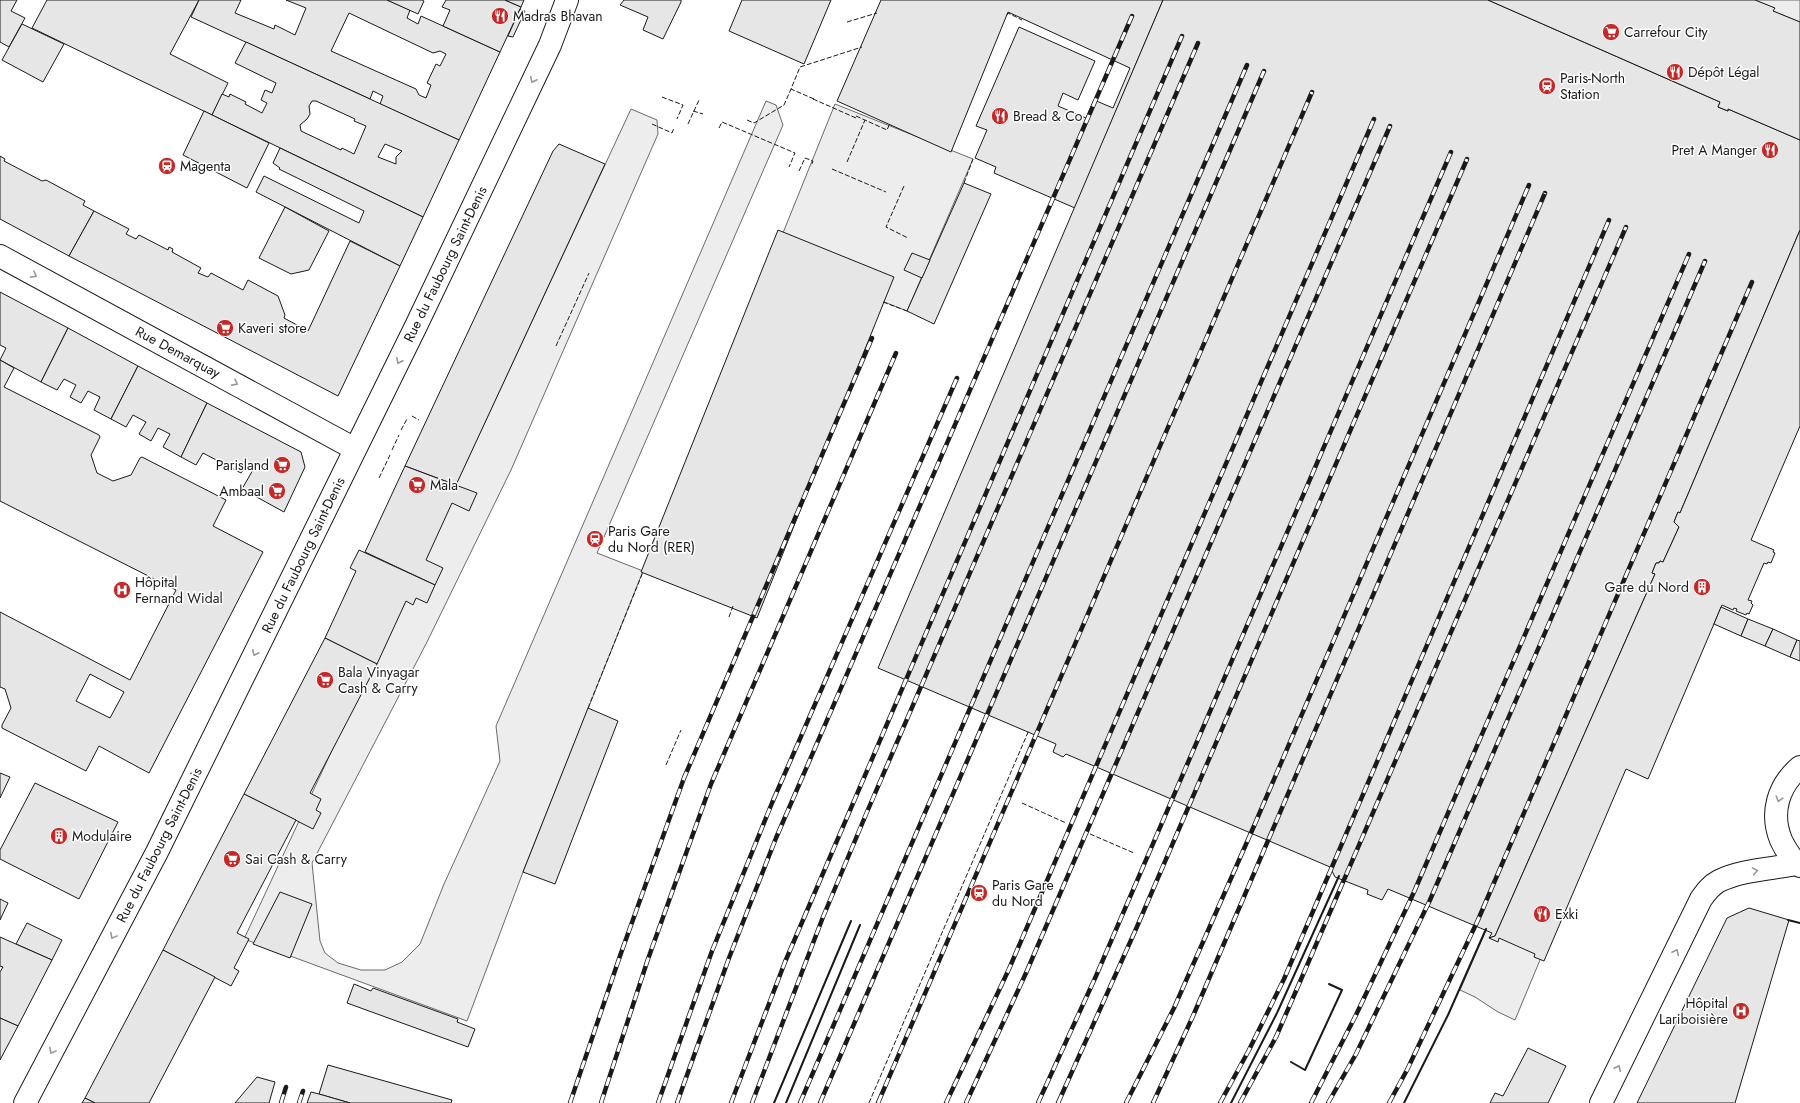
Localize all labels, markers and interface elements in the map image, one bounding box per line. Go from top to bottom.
restaurant icon: Madras Bhavan [490,6,510,26]
place label: Madras Bhavan [513,6,603,26]
supermarket icon: Carrefour City [1601,22,1621,42]
place label: Carrefour City [1624,22,1709,42]
restaurant icon: Dépôt Légal [1665,62,1685,82]
place label: Dépôt Légal [1688,62,1759,82]
place label: Paris-North Station [1560,68,1625,104]
one-way arrow [530,75,538,83]
station icon: Paris-North Station [1537,76,1557,96]
restaurant icon: Bread & Co [990,106,1010,126]
place label: Bread & Co [1013,106,1083,126]
place label: Pret A Manger [1671,140,1757,160]
restaurant icon: Pret A Manger [1760,140,1780,160]
station icon: Magenta [157,156,177,176]
place label: Magenta [180,156,231,176]
street label: Rue du Faubourg Saint-Denis [398,182,492,346]
one-way arrow [30,270,37,278]
supermarket icon: Kaveri store [215,318,235,338]
place label: Kaveri store [238,318,307,338]
street label: Rue Demarquay [132,321,225,383]
one-way arrow [396,357,404,364]
one-way arrow [231,379,238,386]
place label: Parisland [216,455,269,475]
supermarket icon: Parisland [272,455,292,475]
street label: Rue du Faubourg Saint-Denis [256,473,350,637]
supermarket icon: Mala [407,475,427,495]
place label: Mala [430,475,458,495]
place label: Ambaal [219,481,264,501]
supermarket icon: Ambaal [267,481,287,501]
place label: Paris Gare du Nord (RER) [608,521,695,557]
station icon: Paris Gare du Nord (RER) [585,529,605,549]
place label: Hôpital Fernand Widal [135,572,223,608]
place label: Gare du Nord [1605,577,1689,597]
building icon: Gare du Nord [1692,577,1712,597]
hospital icon: Hôpital Fernand Widal [112,580,132,600]
one-way arrow [252,649,260,657]
place label: Bala Vinyagar Cash & Carry [338,662,419,698]
supermarket icon: Bala Vinyagar Cash & Carry [315,670,335,690]
street label: Rue du Faubourg Saint-Denis [111,764,207,926]
one-way arrow [1775,795,1784,802]
building icon: Modulaire [49,826,69,846]
place label: Modulaire [72,826,132,846]
supermarket icon: Sai Cash & Carry [222,849,242,869]
place label: Sai Cash & Carry [245,849,348,869]
one-way arrow [1752,867,1758,876]
place label: Paris Gare du Nord [992,875,1054,911]
station icon: Paris Gare du Nord [969,883,989,903]
restaurant icon: Exki [1532,904,1552,924]
place label: Exki [1555,904,1578,924]
one-way arrow [110,932,118,939]
one-way arrow [1672,948,1679,956]
place label: Hôpital Lariboisière [1659,993,1728,1029]
hospital icon: Hôpital Lariboisière [1731,1001,1751,1021]
one-way arrow [50,1047,57,1054]
one-way arrow [1614,1065,1621,1072]

